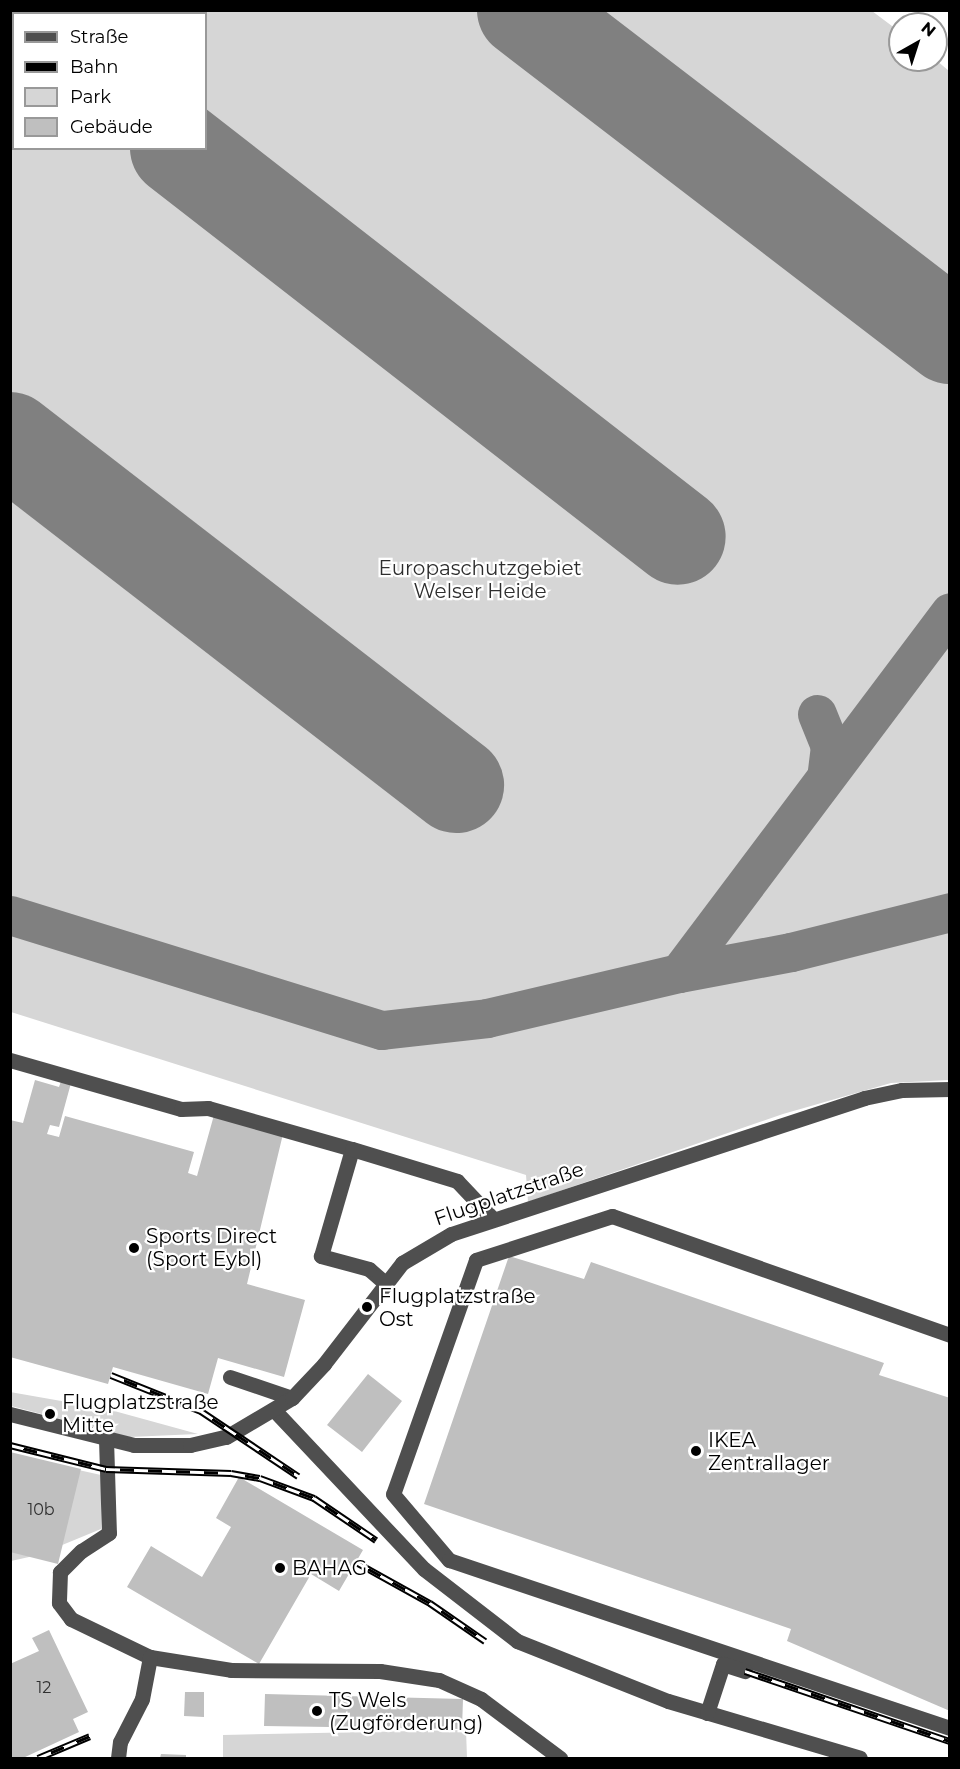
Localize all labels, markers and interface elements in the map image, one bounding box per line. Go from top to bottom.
legend [12,12,207,150]
north arrow [888,12,948,72]
text: N [917,18,939,41]
text: Straße [70,26,128,48]
text: Bahn [70,56,119,78]
text: Park [70,86,111,108]
text: Gebäude [70,116,153,138]
park label: Europaschutzgebiet Welser Heide [378,557,582,604]
street label: Flugplatzstraße [431,1157,587,1231]
place label: Sports Direct (Sport Eybl) [146,1224,277,1271]
marker: Sports Direct (Sport Eybl) [127,1241,141,1255]
place label: Flugplatzstraße Ost [379,1284,536,1331]
marker: Flugplatzstraße Ost [360,1300,374,1314]
place label: Flugplatzstraße Mitte [62,1390,219,1437]
marker: Flugplatzstraße Mitte [43,1407,57,1421]
place label: IKEA Zentrallager [708,1428,830,1475]
marker: IKEA Zentrallager [689,1444,703,1458]
house number: 10b [27,1500,55,1520]
place label: BAHAG [292,1556,367,1580]
marker: BAHAG [273,1561,287,1575]
house number: 12 [37,1678,51,1698]
place label: TS Wels (Zugförderung) [329,1688,483,1735]
marker: TS Wels (Zugförderung) [310,1704,324,1718]

